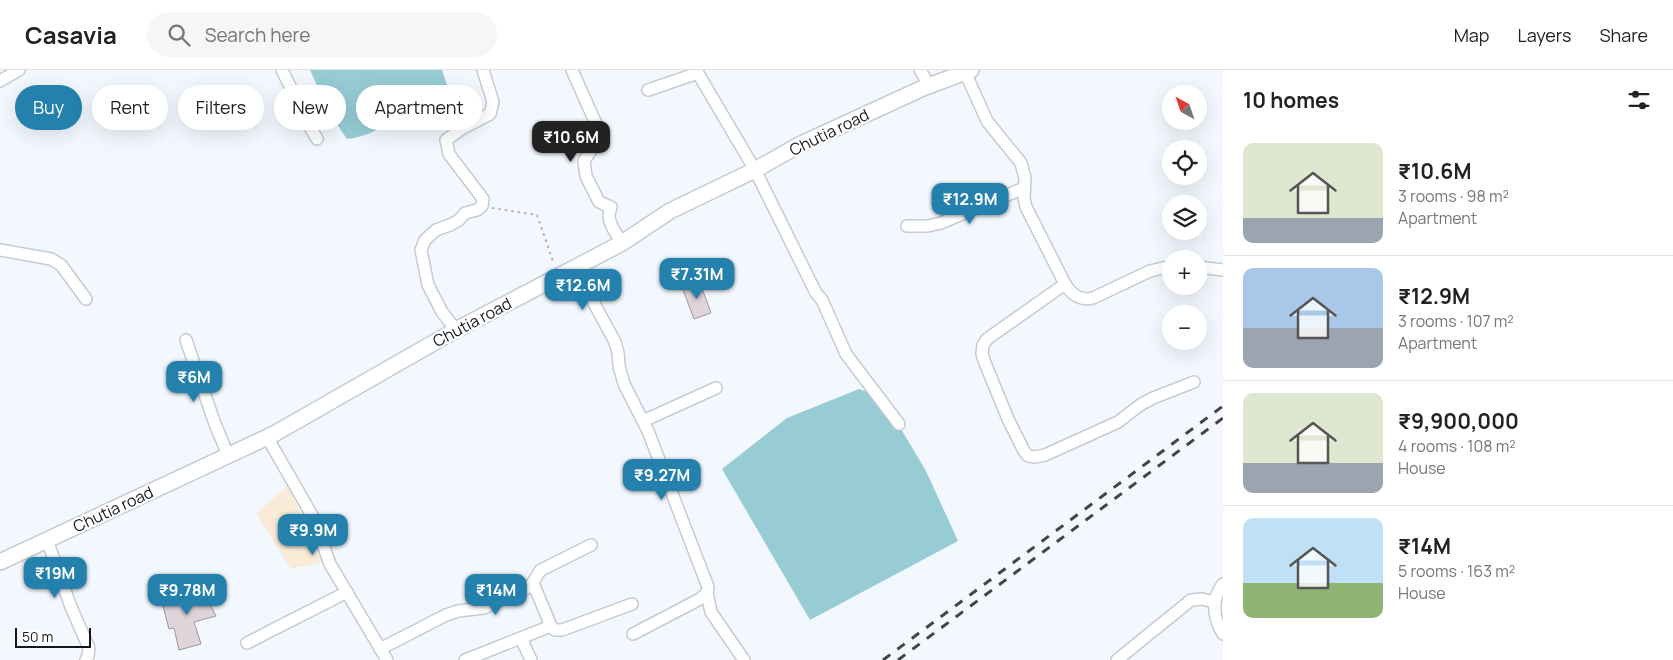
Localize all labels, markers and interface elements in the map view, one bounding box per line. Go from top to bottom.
search box [147,12,497,57]
text: Casavia [25,18,117,51]
icon: search [165,21,193,49]
text: Search here [205,22,310,48]
text: Map [1454,23,1489,47]
text: Layers [1517,23,1571,47]
text: Share [1599,23,1648,47]
chip: Buy [15,85,82,130]
chip: Rent [92,85,168,130]
chip: Filters [178,85,264,130]
chip: New [274,85,346,130]
chip: Apartment [356,85,482,130]
north arrow [1162,85,1208,130]
map controls [1162,85,1207,350]
text: 10 homes [1243,86,1339,114]
icon: filters [1625,86,1653,114]
street label: Chutia road [785,103,873,161]
pin: ₹10.6M [530,121,612,163]
text: ₹10.6M [543,126,599,148]
button: locate [1162,140,1207,185]
text: ₹10.6M [1398,157,1471,185]
icon: home [1283,163,1343,223]
pin: ₹12.9M [929,182,1011,225]
text: 3 rooms · 98 m² [1398,185,1509,207]
text: ₹12.9M [943,188,997,210]
button: layers [1162,195,1207,240]
text: Apartment [1398,207,1477,229]
button: + [1162,250,1207,295]
pin: ₹7.31M [656,258,738,300]
text: ₹7.31M [670,263,724,285]
pin: ₹12.6M [542,268,624,311]
text: ₹12.6M [556,274,610,296]
text: ₹12.9M [1398,282,1470,310]
icon: home [1283,288,1343,348]
street label: Chutia road [429,292,515,352]
button: − [1162,305,1207,350]
text: 3 rooms · 107 m² [1398,310,1514,332]
text: Apartment [1398,332,1477,354]
pin: ₹6M [170,360,218,403]
text: ₹6M [177,366,211,388]
text: ₹9,900,000 [1398,407,1519,435]
icon: home [1283,413,1343,473]
text: 4 rooms · 108 m² [1398,435,1516,457]
text: House [1398,457,1446,479]
pin: ₹9.27M [621,458,703,501]
text: ₹9.27M [634,464,690,486]
street label: Chutia road [69,481,157,537]
pin: ₹9.9M [278,514,348,556]
text: ₹9.9M [289,519,337,541]
text: ₹14M [1398,532,1451,560]
icon: home [1283,538,1343,598]
pin: ₹19M [25,556,85,599]
text: 5 rooms · 163 m² [1398,560,1515,582]
text: ₹19M [35,562,75,584]
pin: ₹9.78M [146,574,228,616]
pin: ₹14M [466,574,526,616]
text: ₹9.78M [159,579,215,601]
text: ₹14M [476,579,516,601]
text: House [1398,582,1446,604]
scale bar [15,625,91,648]
text: 50 m [22,627,53,646]

